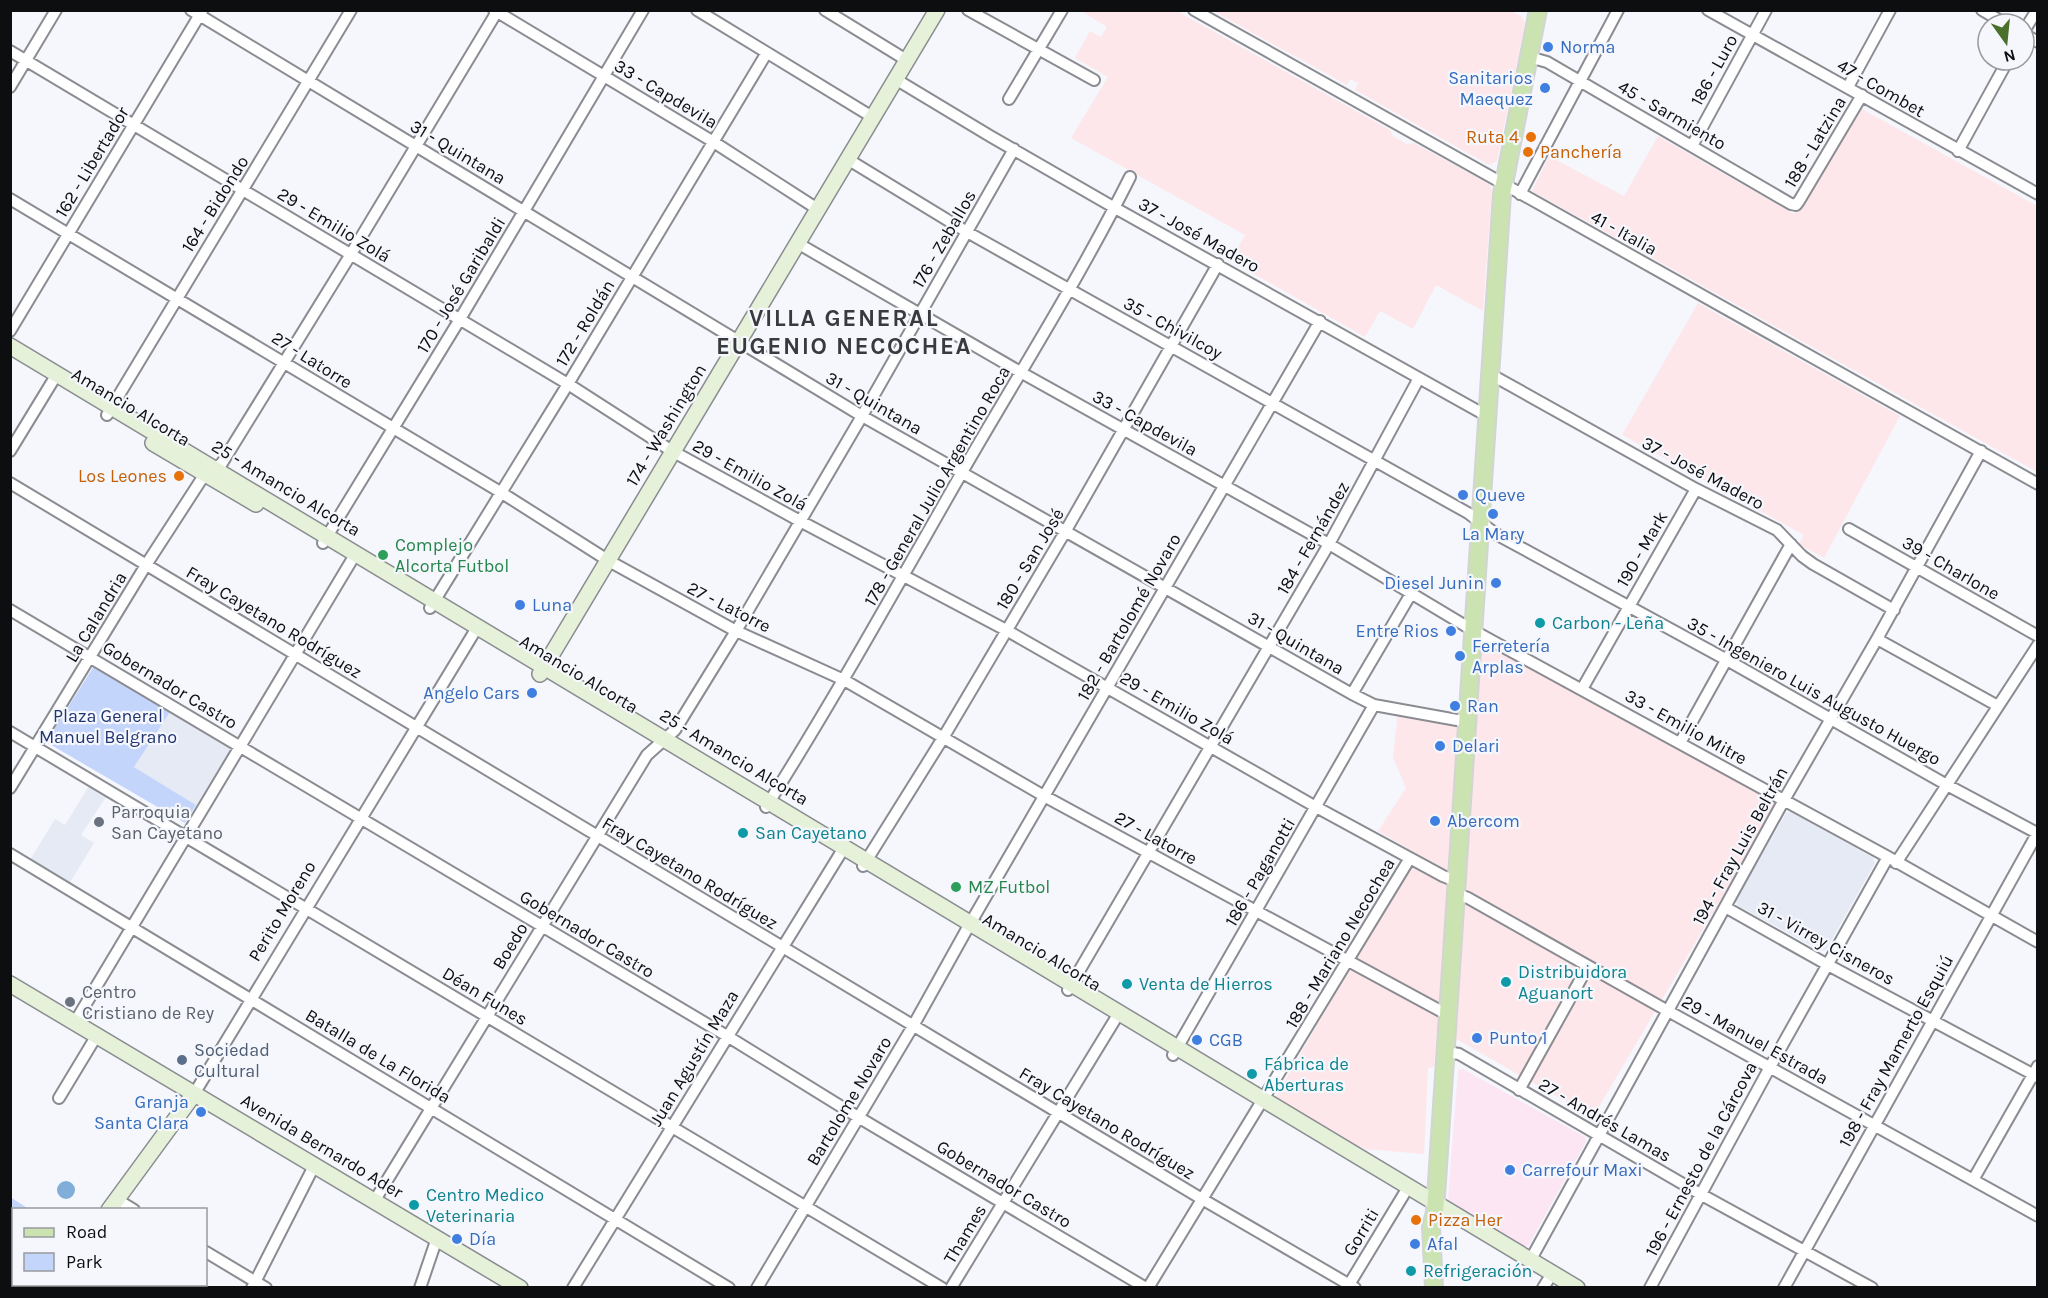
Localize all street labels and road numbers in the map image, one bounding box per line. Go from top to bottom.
street label: 186 - Luro [1686,31,1742,109]
street label: 33 - Capdevila [610,54,722,134]
street label: 47 - Combet [1833,54,1929,122]
street label: 45 - Sarmiento [1614,75,1730,155]
street label: 188 - Latzina [1779,92,1851,192]
street label: 162 - Libertador [50,102,134,221]
street label: 31 - Quintana [406,115,510,189]
street label: 164 - Bidondo [177,152,253,256]
street label: 29 - Emilio Zolá [273,183,395,267]
street label: 176 - Zeballos [907,186,981,292]
street label: 37 - José Madero [1134,193,1264,277]
street label: 41 - Italia [1587,206,1661,260]
street label: 170 - José Garibaldi [412,213,510,357]
street label: 172 - Roldán [551,276,619,370]
street label: 35 - Chivilcoy [1120,292,1227,365]
street label: 27 - Latorre [268,327,356,393]
street label: 174 - Washington [621,360,711,490]
street label: 178 - General Julio Argentino Roca [859,362,1015,610]
street label: Amancio Alcorta [68,363,194,451]
street label: 31 - Quintana [822,367,926,439]
street label: 33 - Capdevila [1089,385,1201,461]
street label: 37 - José Madero [1638,432,1768,514]
street label: 29 - Emilio Zolá [689,434,811,516]
street label: 25 - Amancio Alcorta [208,435,364,541]
street label: 184 - Fernández [1272,478,1354,598]
street label: 180 - San José [991,504,1069,614]
street label: 190 - Mark [1612,507,1672,591]
street label: 182 - Bartolomé Novaro [1072,530,1186,704]
street label: 39 - Charlone [1898,531,2004,605]
street label: Fray Cayetano Rodríguez [182,561,366,683]
street label: La Calandria [60,568,132,666]
street label: 27 - Latorre [684,577,774,637]
street label: 31 - Quintana [1244,607,1348,679]
street label: 35 - Ingeniero Luis Augusto Huergo [1683,612,1945,770]
street label: Amancio Alcorta [516,630,642,718]
street label: Gobernador Castro [99,636,241,734]
street label: 29 - Emilio Zolá [1116,666,1238,750]
street label: 33 - Emilio Mitre [1621,684,1751,770]
street label: 25 - Amancio Alcorta [656,704,812,810]
street label: 194 - Fray Luis Beltrán [1687,763,1793,929]
street label: 27 - Latorre [1111,806,1201,870]
street label: Fray Cayetano Rodríguez [598,812,782,934]
street label: 186 - Paganotti [1220,814,1300,930]
street label: 188 - Mariano Necochea [1280,854,1400,1032]
street label: Perito Moreno [243,857,321,965]
street label: Gobernador Castro [516,885,658,983]
street label: 31 - Virrey Cisneros [1754,896,1898,990]
street label: Amancio Alcorta [979,908,1105,996]
street label: Boedo [487,919,533,973]
street label: 198 - Fray Mamerto Esquiú [1834,951,1958,1151]
street label: Déan Funes [438,962,532,1030]
street label: Juan Agustín Maza [645,986,743,1130]
street label: 29 - Manuel Estrada [1678,991,1832,1089]
street label: Batalla de La Florida [301,1004,455,1108]
street label: Bartolome Novaro [802,1032,896,1170]
street label: 196 - Ernesto de la Cárcova [1640,1058,1762,1260]
street label: Fray Cayetano Rodríguez [1015,1062,1199,1184]
street label: 27 - Andrés Lamas [1535,1073,1675,1167]
street label: Avenida Bernardo Ader [237,1089,407,1203]
street label: Gobernador Castro [933,1135,1075,1233]
street label: Thames [939,1200,991,1268]
street label: Gorriti [1338,1204,1384,1260]

